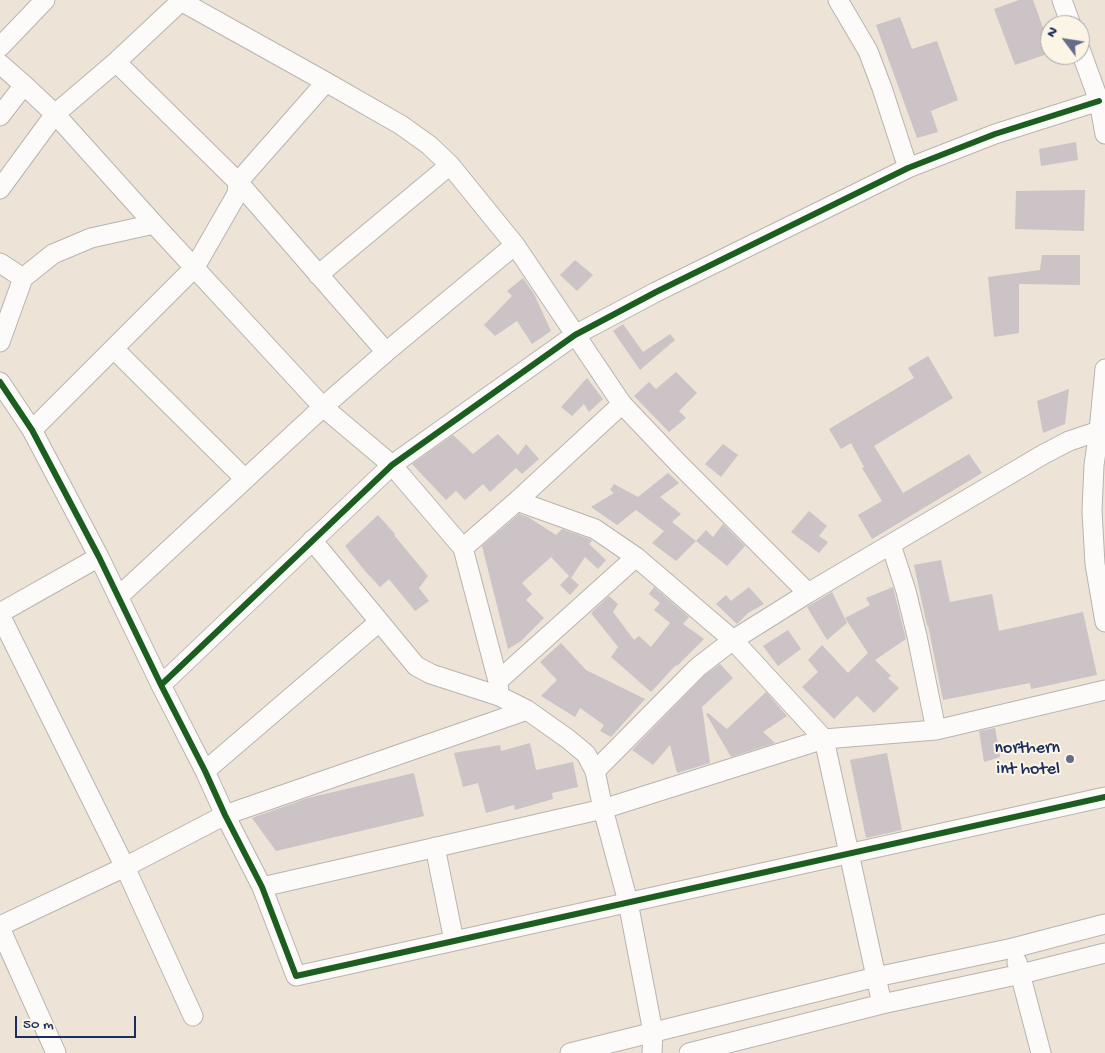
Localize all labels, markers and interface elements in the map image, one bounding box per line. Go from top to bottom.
north arrow [1040,15,1090,65]
text: N [1043,24,1062,41]
place label: northern int hotel [995,738,1060,781]
marker: northern int hotel [1064,753,1076,765]
scale bar [18,1006,139,1038]
text: 50 m [23,1016,54,1034]

